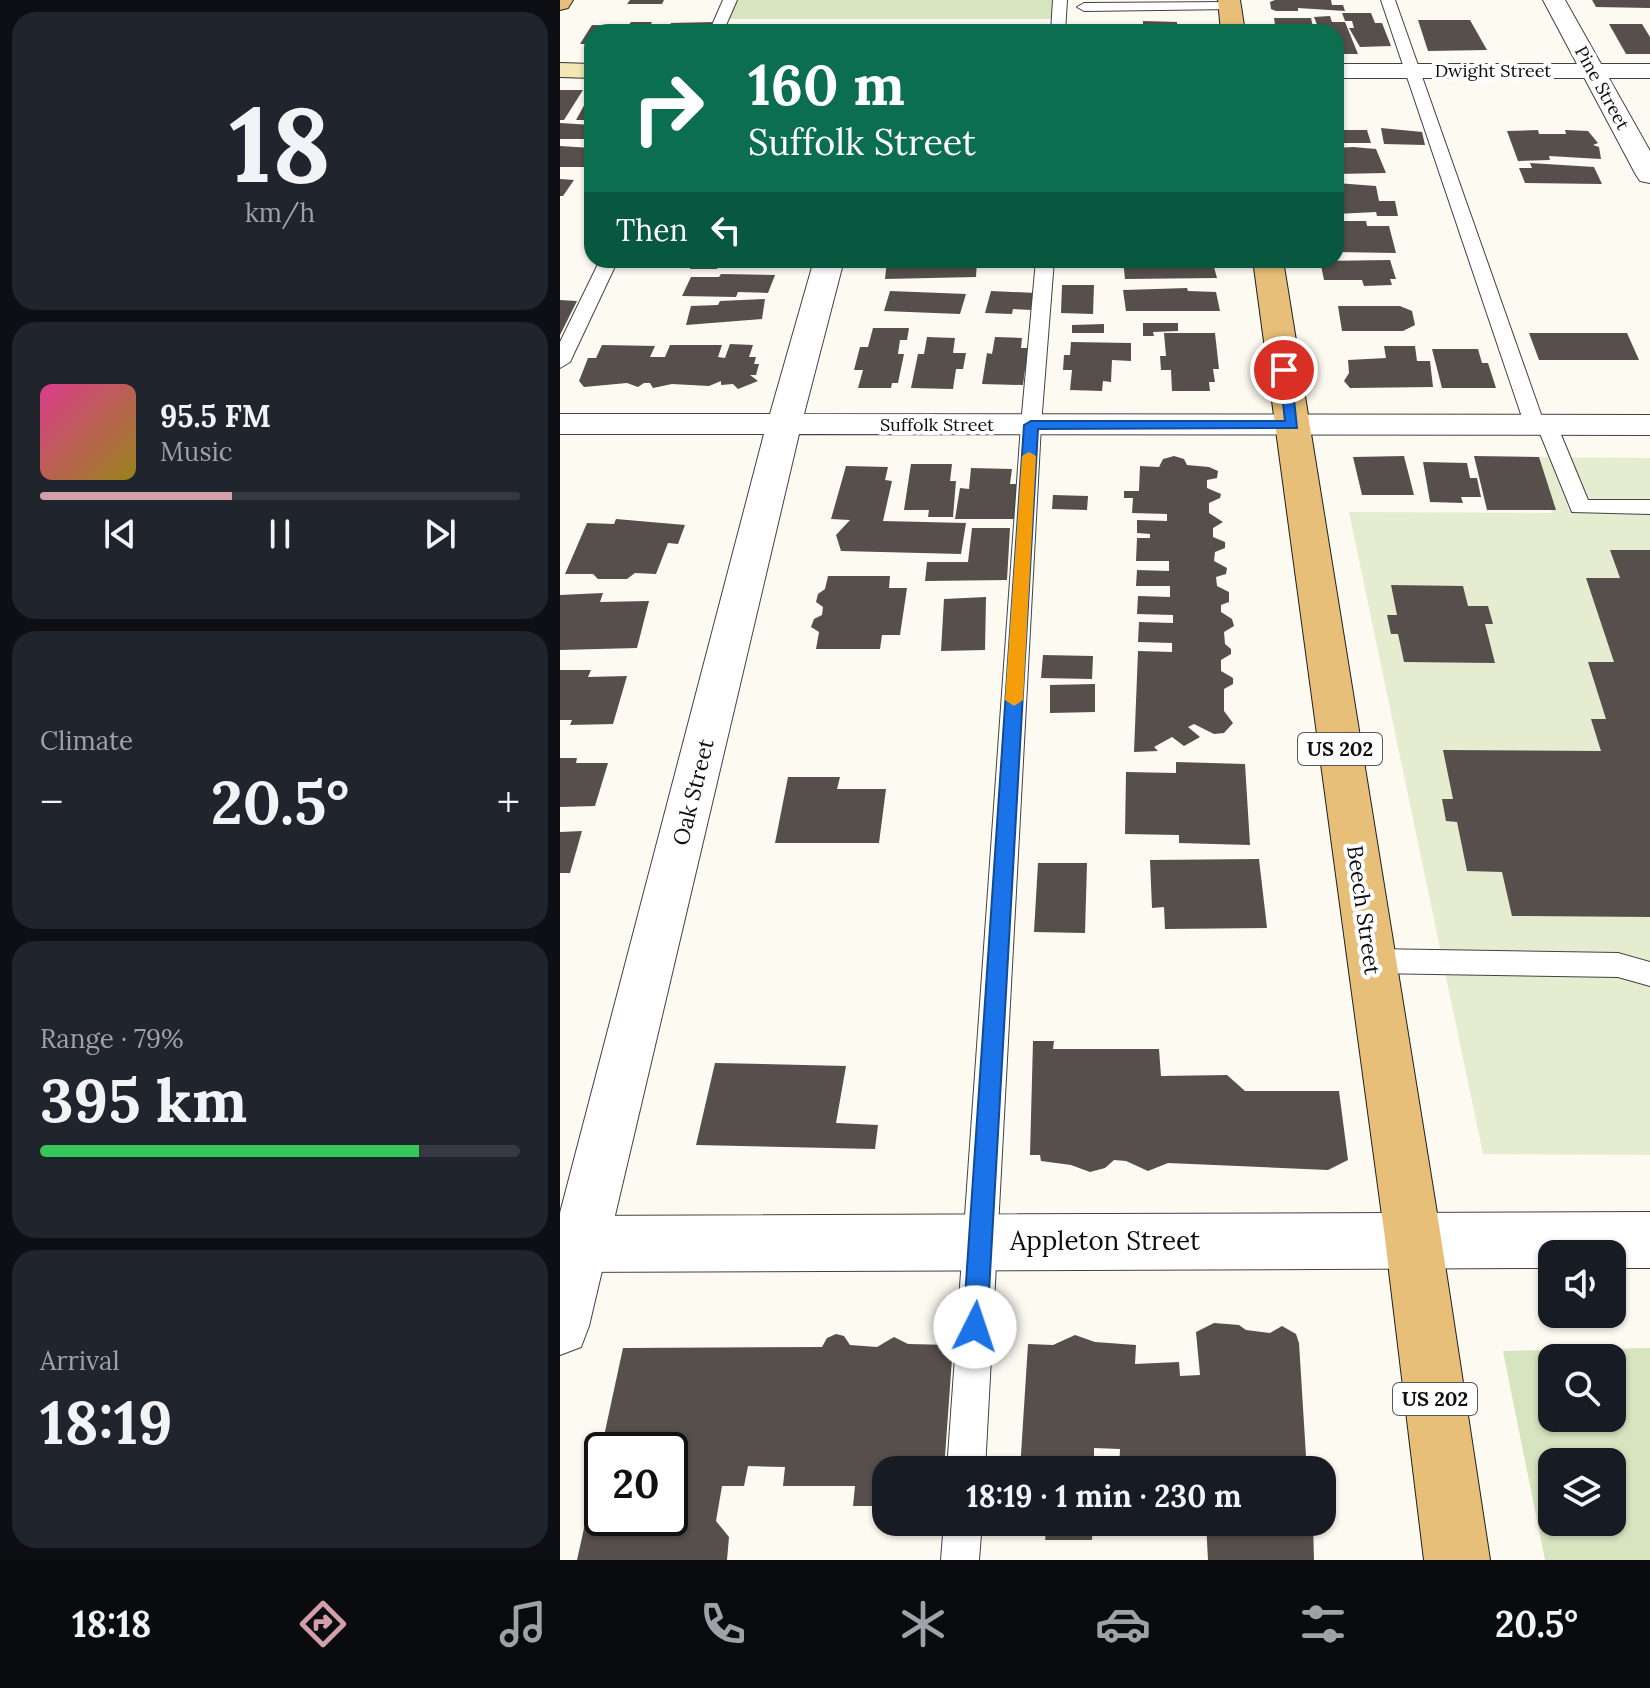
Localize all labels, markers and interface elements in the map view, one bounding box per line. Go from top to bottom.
street label: Pine Street [1570,42,1635,134]
text: 160 m [748,49,905,120]
icon: right [616,56,720,160]
street label: Dwight Street [1435,59,1551,82]
text: 18 [229,77,331,210]
text: Suffolk Street [748,119,976,165]
text: km/h [245,196,315,229]
icon: left [704,208,748,252]
text: Then [616,211,688,249]
pin [1250,336,1318,404]
icon: arrive [1262,348,1306,392]
text: 95.5 FM [160,397,271,435]
street label: Suffolk Street [880,413,994,436]
text: Music [160,435,233,468]
icon: previous [98,512,142,556]
icon: pause [258,512,302,556]
icon: next [418,512,462,556]
text: Climate [40,724,133,757]
road number: US 202 [1298,733,1382,765]
street label: Oak Street [666,735,720,848]
text: 20.5° [211,764,349,840]
text: − [40,774,63,830]
text: + [497,774,520,830]
street label: Beech Street [1341,844,1387,977]
text: Range · 79% [40,1022,184,1055]
text: 395 km [40,1062,247,1138]
street label: Appleton Street [1009,1224,1200,1257]
map controls [1538,1240,1626,1536]
button: sound [1538,1240,1626,1328]
position arrow [933,1285,1017,1369]
text: Arrival [40,1344,119,1377]
button: search [1538,1344,1626,1432]
road number: US 202 [1393,1383,1477,1415]
text: 18:19 [40,1384,173,1460]
speed limit sign: 20 [584,1432,688,1536]
button: layers [1538,1448,1626,1536]
text: 18:19 · 1 min · 230 m [966,1477,1242,1515]
icon: directions [295,1596,351,1652]
icon: music [495,1596,551,1652]
icon: phone [695,1596,751,1652]
icon: climate [895,1596,951,1652]
icon: car [1095,1596,1151,1652]
icon: filters [1295,1596,1351,1652]
text: 18:18 [72,1601,151,1647]
text: 20.5° [1495,1601,1578,1647]

